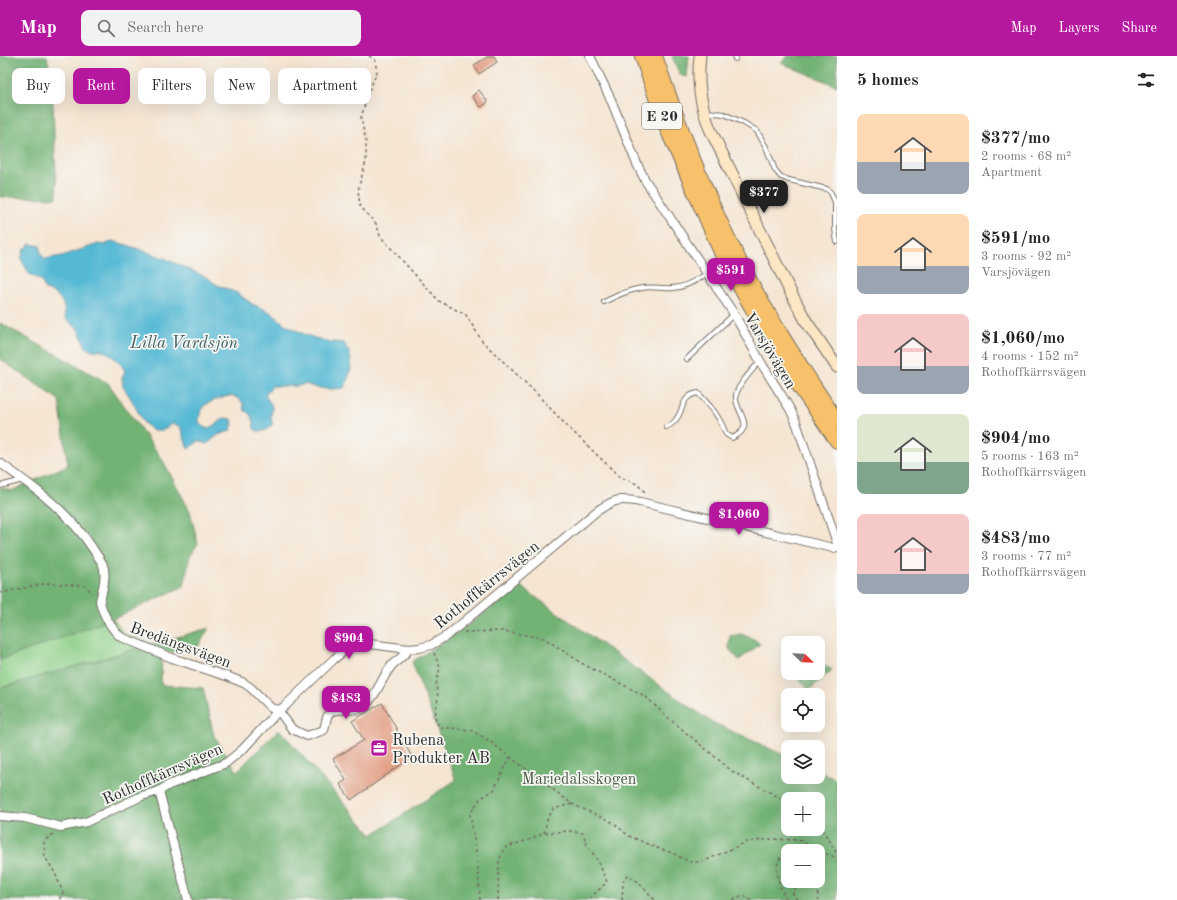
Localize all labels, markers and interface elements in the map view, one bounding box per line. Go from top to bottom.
search box [81,10,361,46]
icon: search [95,17,117,39]
text: Map [20,19,57,38]
text: Search here [127,21,204,36]
text: Map [1011,21,1037,35]
text: Layers [1059,21,1100,35]
text: Share [1122,21,1157,35]
chip: Buy [12,68,65,104]
chip: Rent [73,68,130,104]
chip: Filters [138,68,206,104]
chip: New [214,68,270,104]
chip: Apartment [278,68,371,104]
icon: filters [1135,69,1157,91]
text: 5 homes [857,72,919,89]
road number: E 20 [642,103,682,129]
icon: home [889,130,937,178]
text: $377/mo [981,130,1050,147]
text: 2 rooms · 68 m² [981,150,1071,163]
text: Apartment [981,166,1042,179]
pin: $377 [740,180,788,214]
text: $377 [749,186,779,199]
icon: home [889,230,937,278]
text: $591/mo [981,230,1050,247]
text: 3 rooms · 92 m² [981,250,1071,263]
pin: $591 [707,258,755,292]
text: $591 [716,264,746,277]
text: Varsjövägen [981,266,1051,279]
street label: Varsjövägen [740,310,798,392]
icon: home [889,330,937,378]
text: $1,060/mo [981,330,1065,347]
water label: Lilla Vardsjön [129,335,238,352]
text: 4 rooms · 152 m² [981,350,1079,363]
text: Rothoffkärrsvägen [981,366,1086,379]
icon: home [889,430,937,478]
text: $904/mo [981,430,1050,447]
text: 5 rooms · 163 m² [981,450,1079,463]
text: Rothoffkärrsvägen [981,466,1086,479]
pin: $1,060 [706,502,772,536]
text: $1,060 [718,508,760,521]
icon: home [889,530,937,578]
text: $483/mo [981,530,1050,547]
street label: Rothoffkärrsvägen [432,538,543,633]
text: 3 rooms · 77 m² [981,550,1071,563]
text: Rothoffkärrsvägen [981,566,1086,579]
street label: Bredängsvägen [128,620,233,672]
pin: $904 [325,626,373,660]
text: $904 [334,632,364,645]
north arrow [781,636,825,680]
map controls [781,636,825,888]
pin: $483 [322,686,370,720]
button: locate [781,688,825,732]
text: $483 [331,692,361,705]
place label: Rubena Produkter AB [392,733,490,767]
office icon: Rubena Produkter AB [369,738,389,758]
button: layers [781,740,825,784]
street label: Rothoffkärrsvägen [100,741,226,808]
park label: Mariedalsskogen [522,772,637,788]
button: + [781,792,825,836]
button: − [781,844,825,888]

